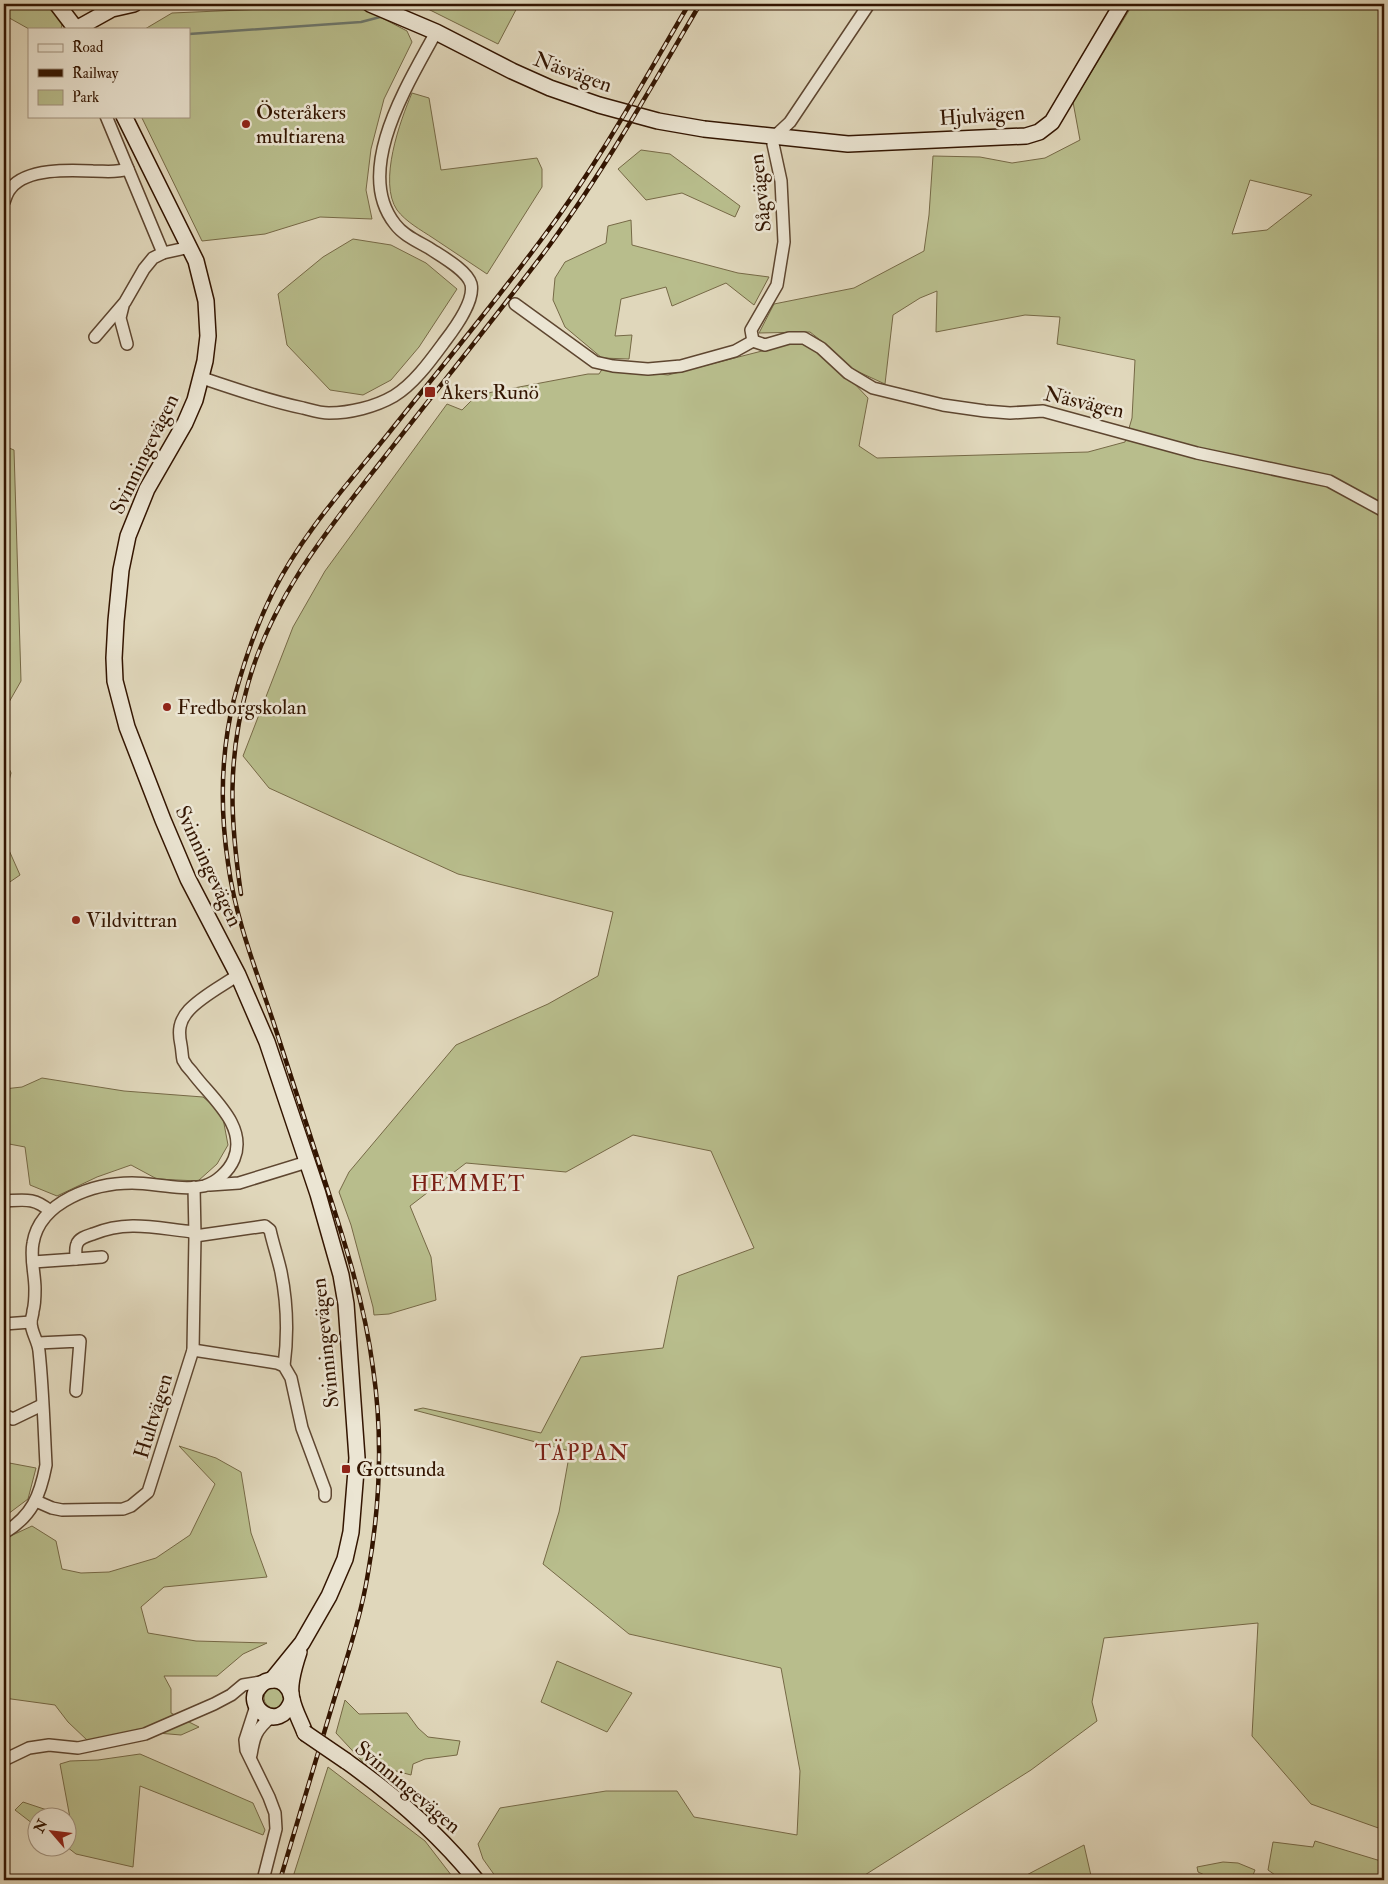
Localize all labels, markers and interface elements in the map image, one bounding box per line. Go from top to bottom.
legend [28,28,190,118]
text: Road [72,38,104,57]
street label: Näsvägen [530,46,616,99]
text: Railway [72,64,119,83]
text: Park [72,88,99,107]
place label: Österåkers multiarena [256,99,346,150]
street label: Hjulvägen [938,99,1026,132]
marker: Österåkers multiarena [240,118,252,130]
street label: Sågvägen [743,152,778,233]
place label: Åkers Runö [440,379,539,406]
street label: Näsvägen [1041,380,1127,425]
marker: Åkers Runö [423,385,437,399]
street label: Svinningevägen [104,389,185,519]
place label: Fredborgskolan [177,694,307,721]
marker: Fredborgskolan [161,701,173,713]
street label: Svinningevägen [169,801,248,931]
place label: Vildvittran [86,907,178,934]
marker: Vildvittran [70,914,82,926]
district label: HEMMET [411,1170,525,1198]
street label: Svinningevägen [305,1276,346,1409]
street label: Hultvägen [128,1370,179,1462]
district label: TÄPPAN [535,1439,629,1467]
place label: Gottsunda [356,1456,446,1483]
marker: Gottsunda [340,1463,352,1475]
street label: Svinningevägen [349,1735,467,1840]
north arrow [28,1806,78,1856]
text: N [30,1816,52,1837]

